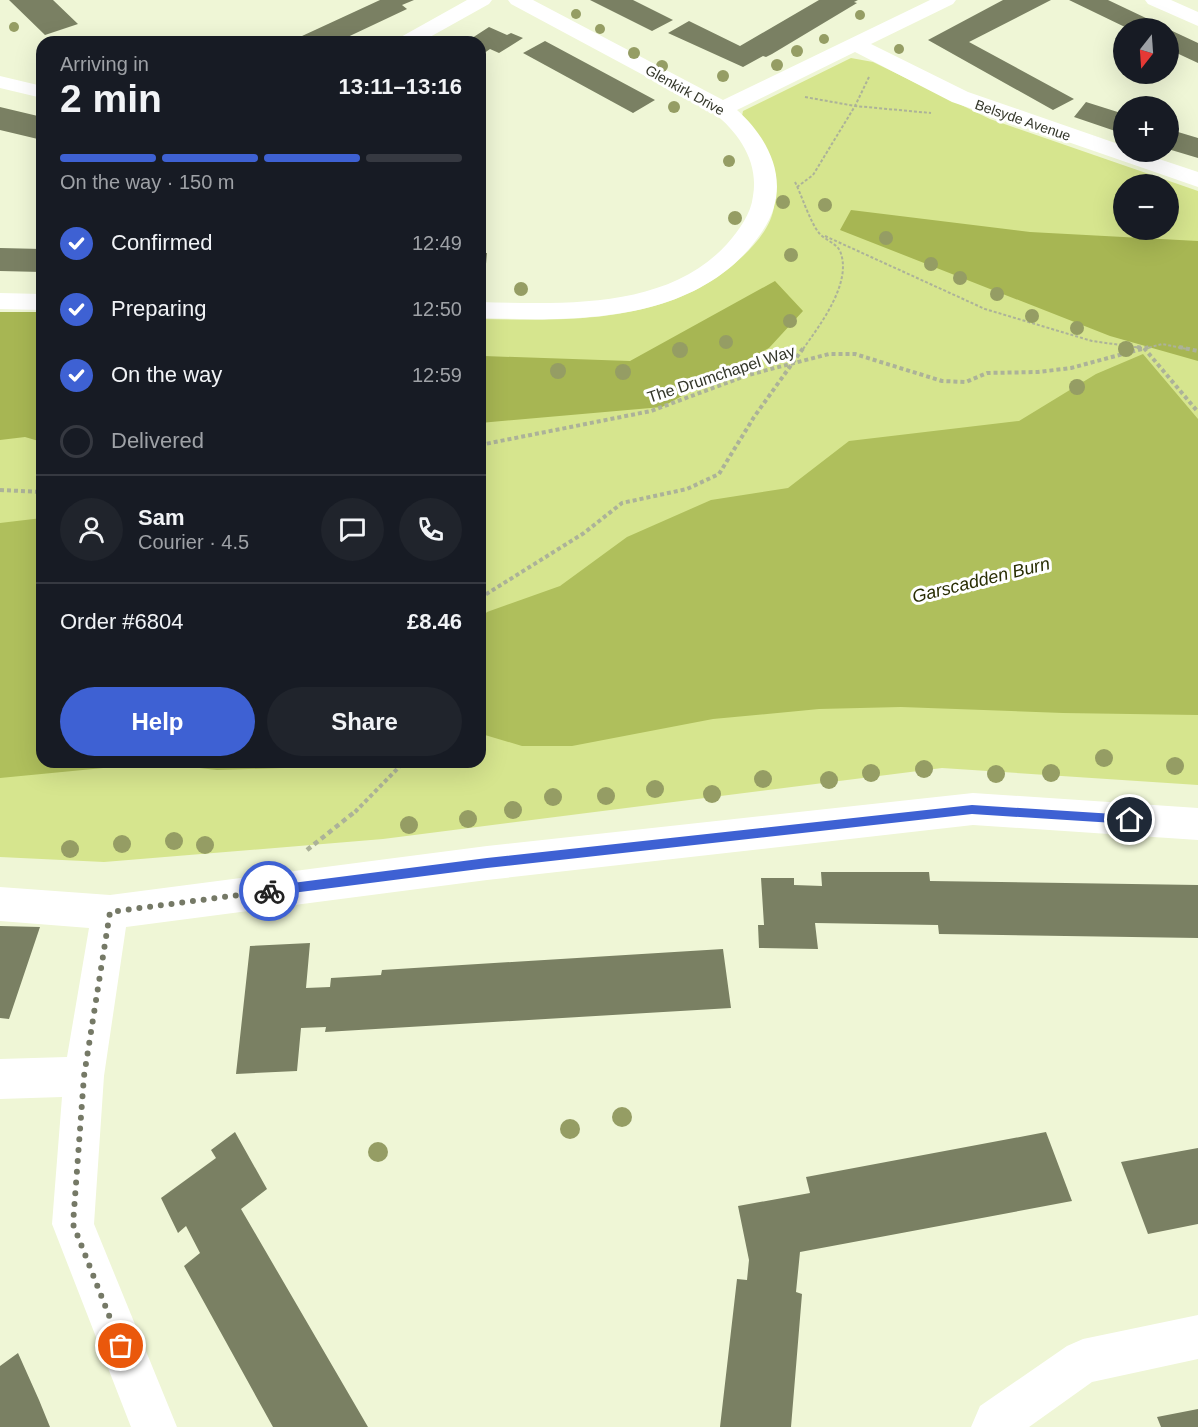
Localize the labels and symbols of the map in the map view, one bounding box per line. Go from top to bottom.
north arrow [1113,18,1179,84]
street label: Glenkirk Drive [643,62,728,118]
street label: Belsyde Avenue [973,96,1073,144]
street label: The Drumchapel Way [645,342,797,406]
water label: Garscadden Burn [910,553,1052,607]
pin [1104,794,1155,845]
courier [239,861,299,921]
pin [95,1320,146,1371]

